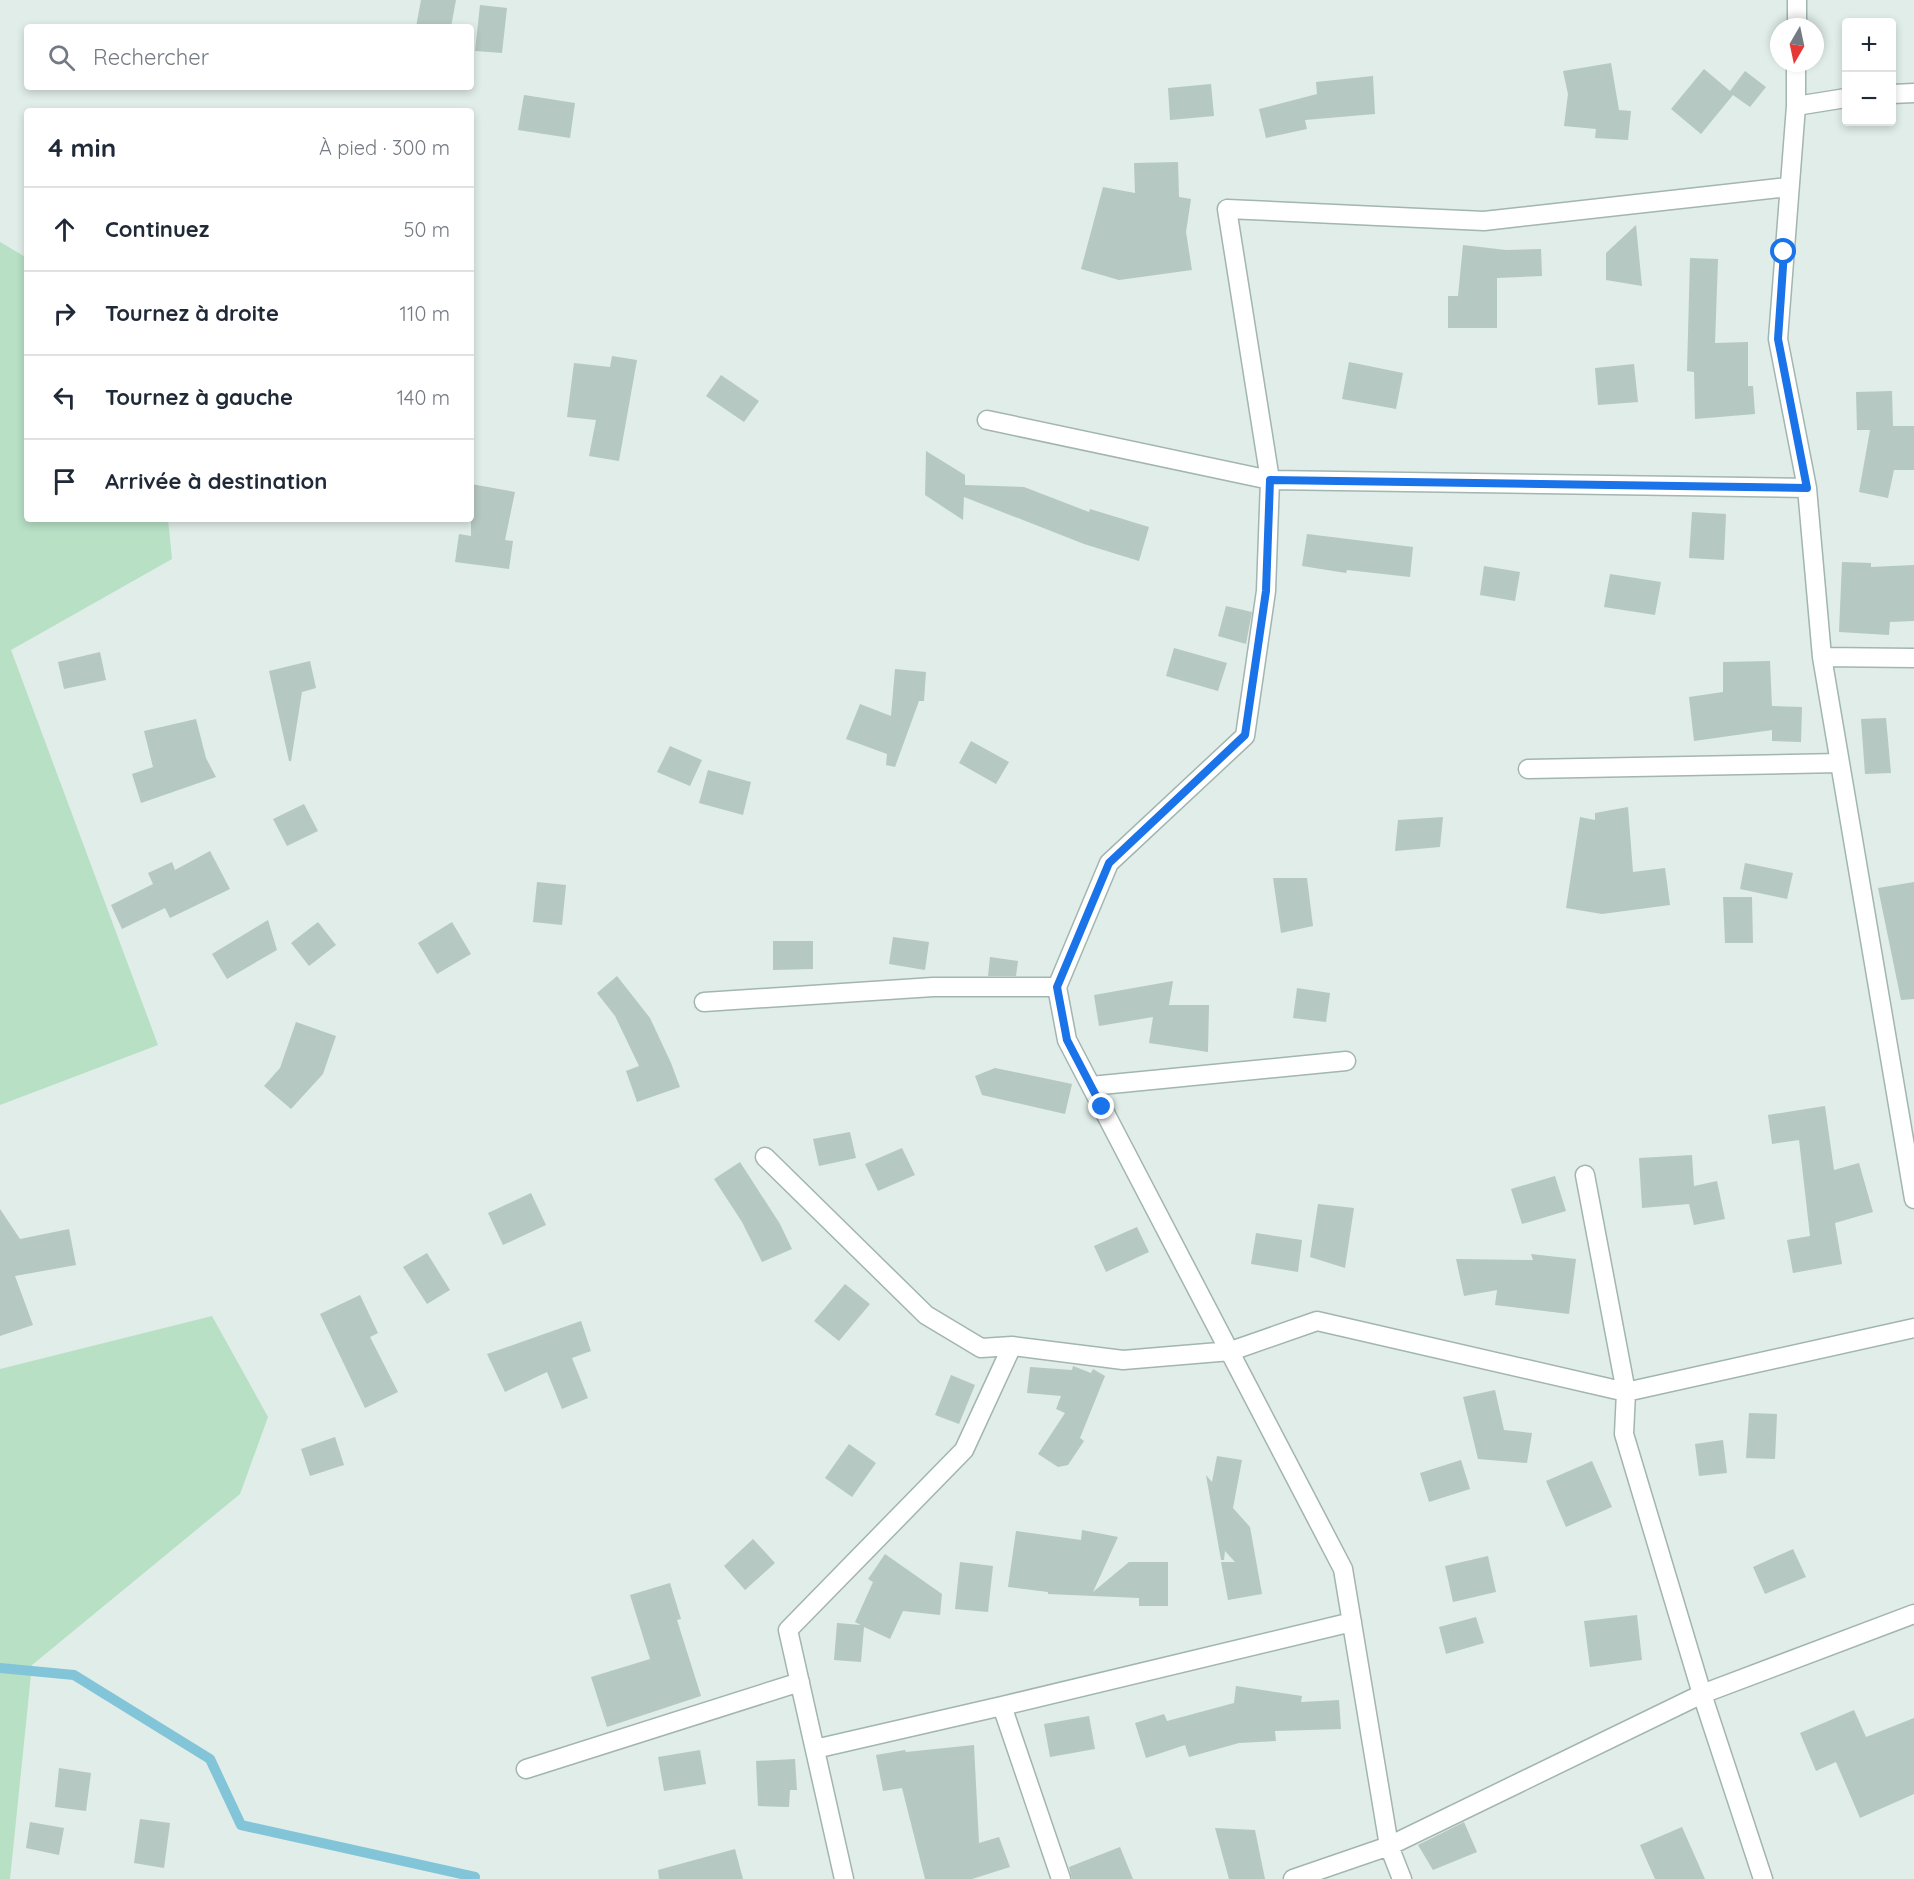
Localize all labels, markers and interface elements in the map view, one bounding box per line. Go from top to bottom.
north arrow [1770,18,1824,72]
map controls [1842,18,1896,126]
button: + [1842,18,1896,72]
search box [24,24,474,90]
icon: search [45,41,78,74]
text: Rechercher [93,43,209,71]
button: − [1842,72,1896,126]
text: 4 min [48,131,116,164]
text: À pied · 300 m [319,135,450,160]
icon: ahead [48,213,81,246]
text: Continuez [105,215,209,243]
text: 50 m [404,217,450,242]
route start [1770,238,1796,264]
icon: right [48,297,81,330]
text: Tournez à droite [105,299,279,327]
text: 110 m [400,301,450,326]
icon: left [48,381,81,414]
text: Tournez à gauche [105,383,293,411]
text: 140 m [397,385,450,410]
icon: arrive [48,465,81,498]
text: Arrivée à destination [105,467,327,495]
route end [1088,1093,1114,1119]

